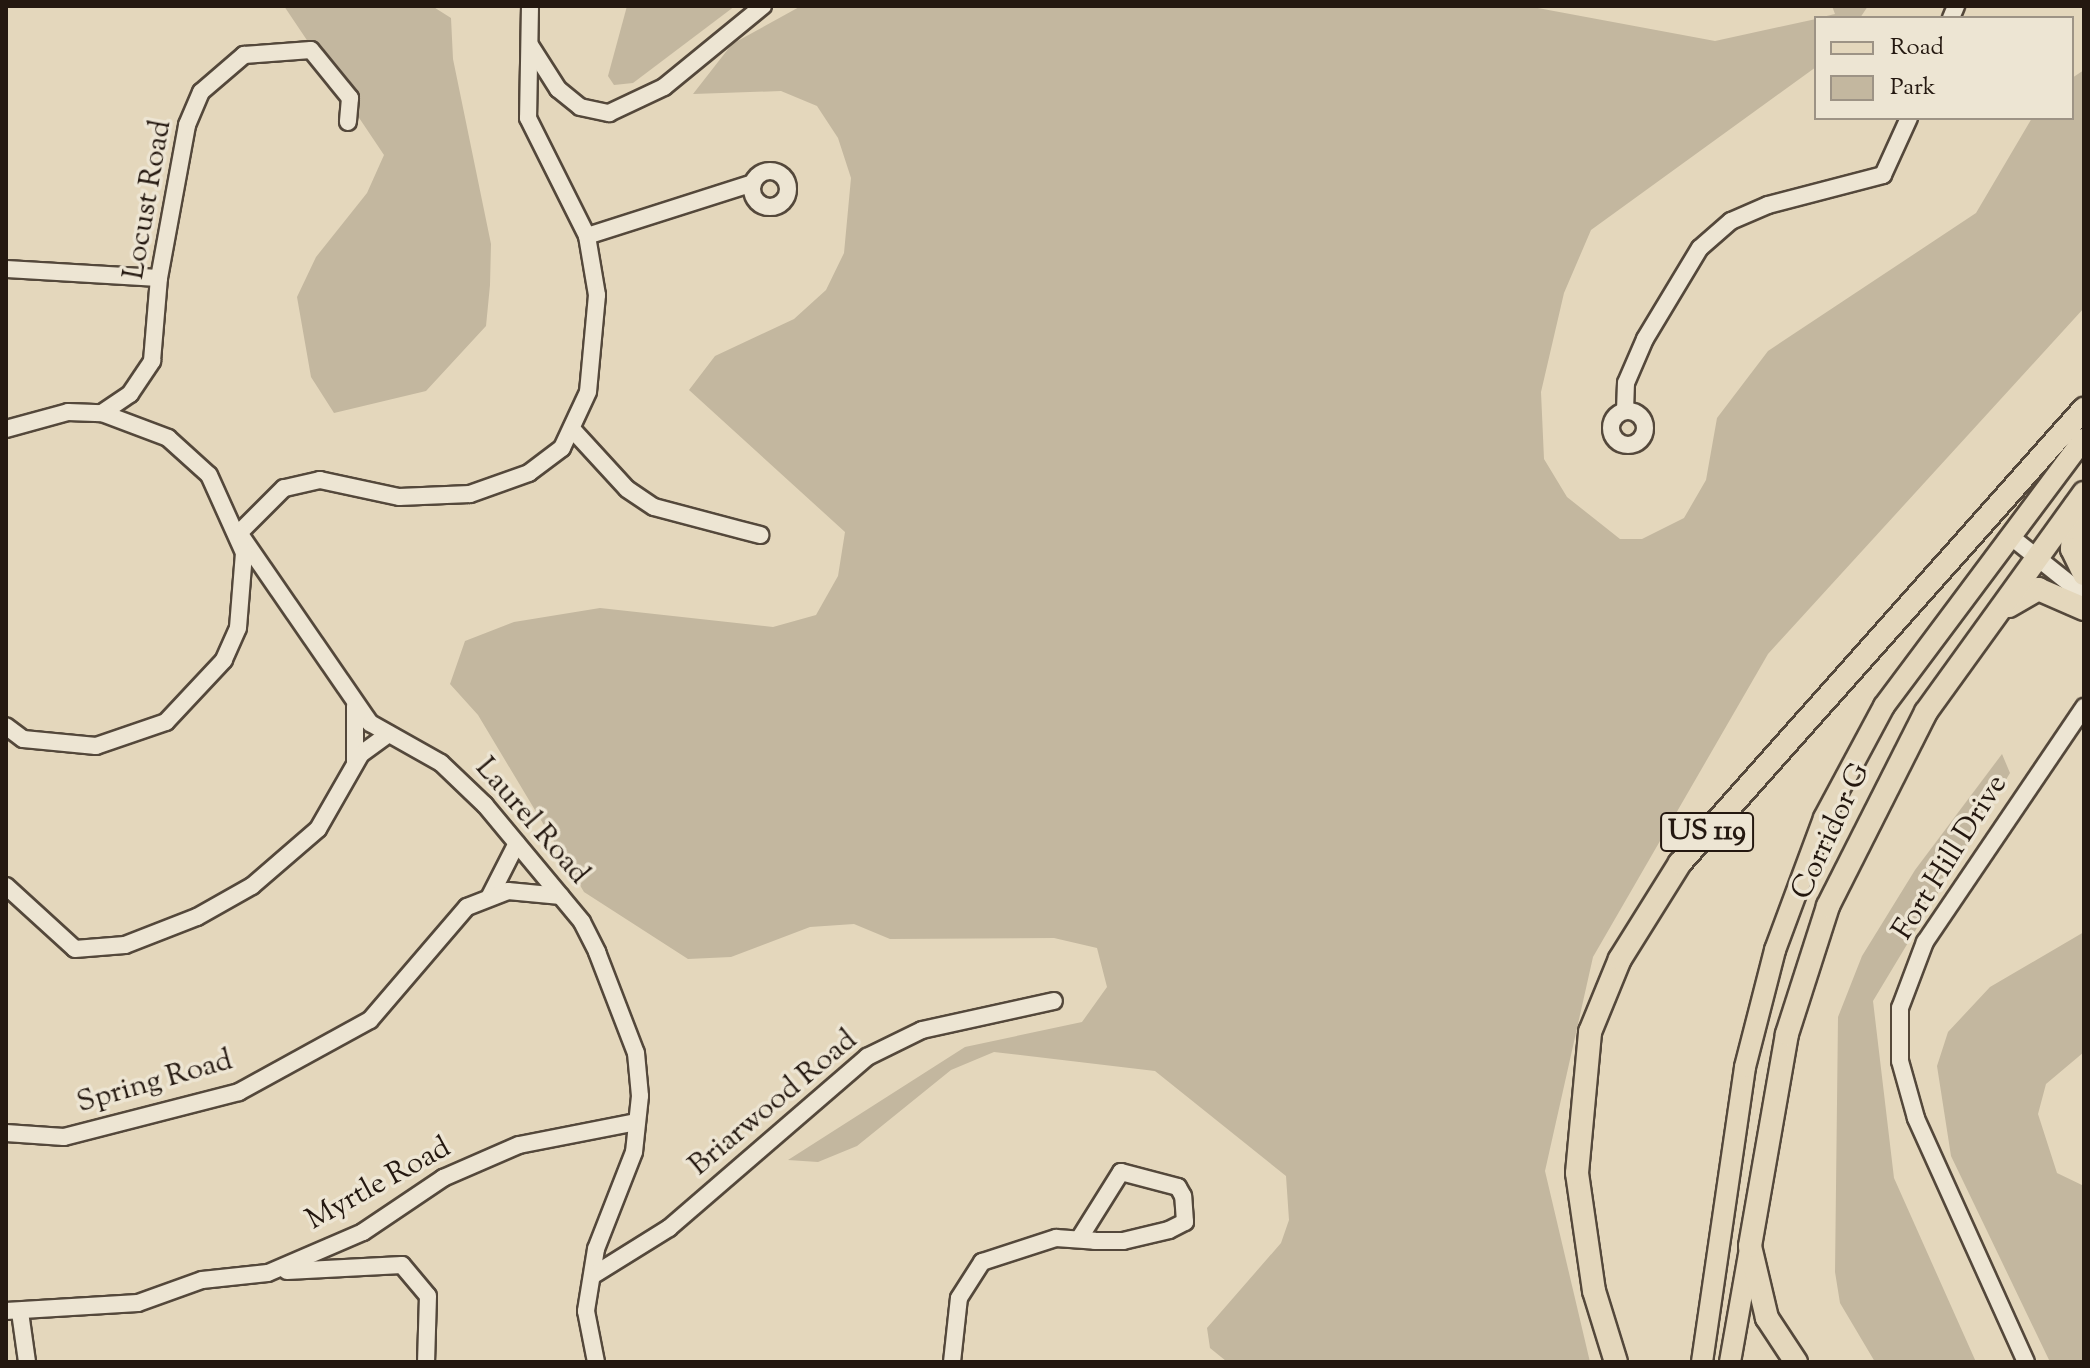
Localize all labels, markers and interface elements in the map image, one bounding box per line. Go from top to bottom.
legend [1814,16,2074,120]
text: Road [1890,31,1944,65]
text: Park [1890,71,1936,105]
street label: Locust Road [117,117,181,283]
street label: Laurel Road [466,751,596,893]
street label: Corridor G [1785,758,1879,906]
street label: Fort Hill Drive [1886,769,2016,947]
road number: US 119 [1659,808,1755,856]
street label: Briarwood Road [683,1023,865,1185]
street label: Spring Road [73,1044,237,1122]
street label: Myrtle Road [301,1131,457,1239]

